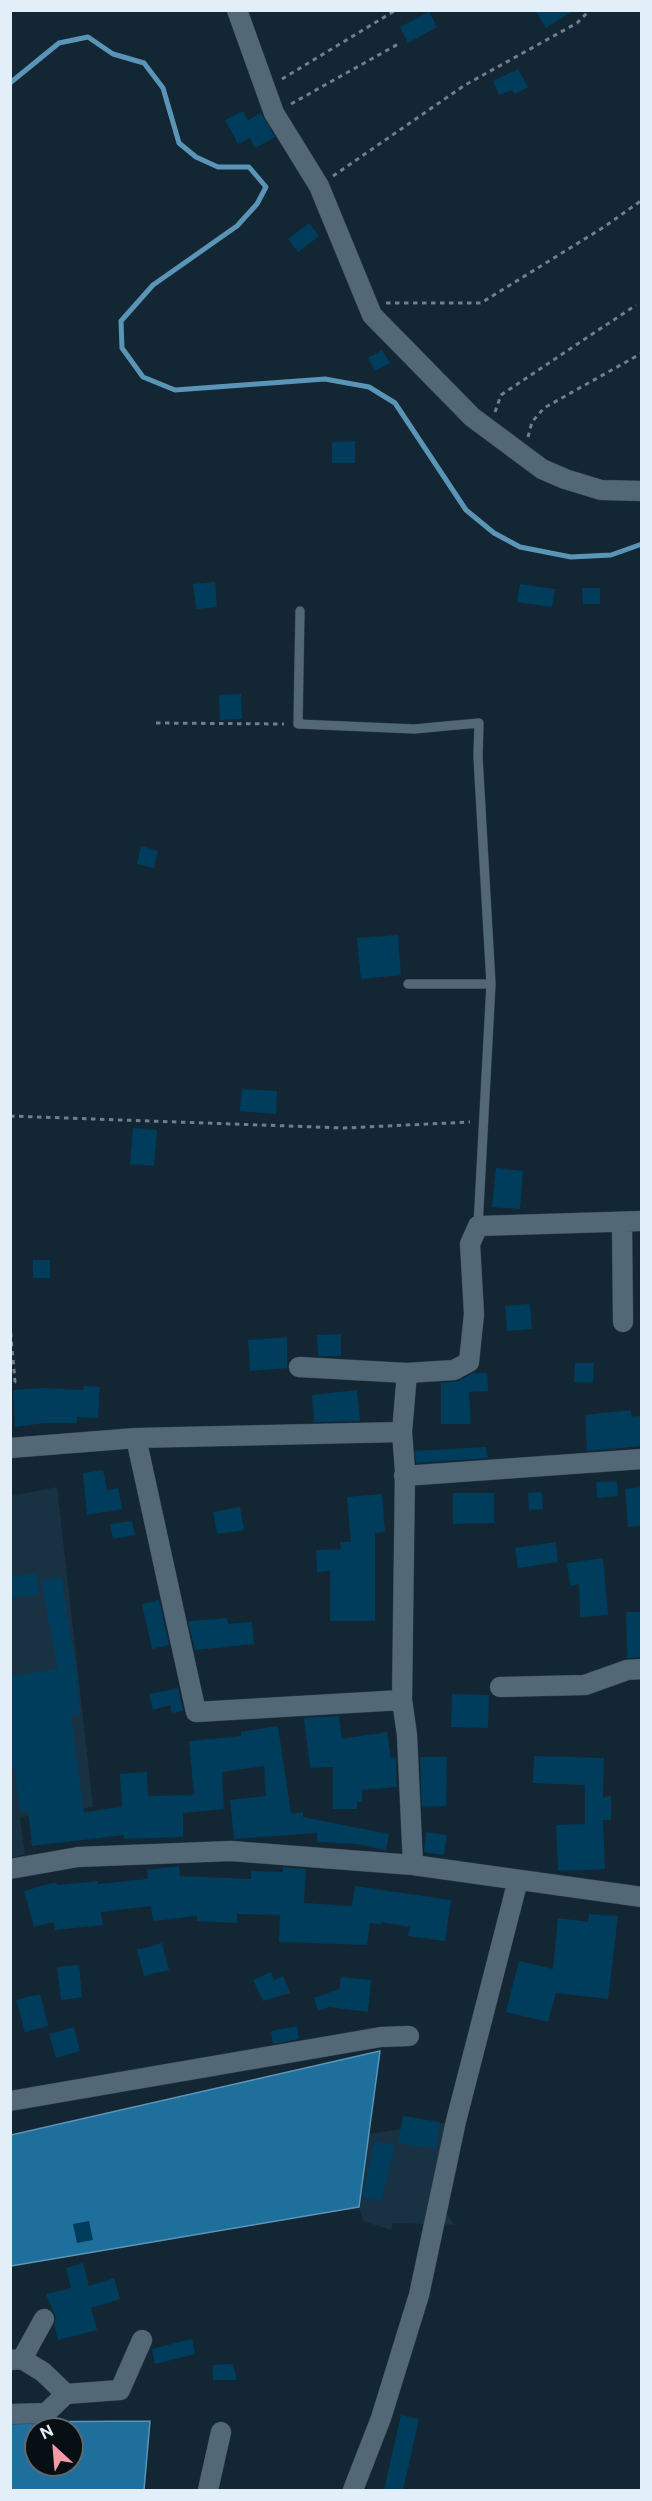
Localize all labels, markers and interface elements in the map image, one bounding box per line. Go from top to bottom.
north arrow [24,2417,84,2477]
text: N [37,2421,57,2443]

